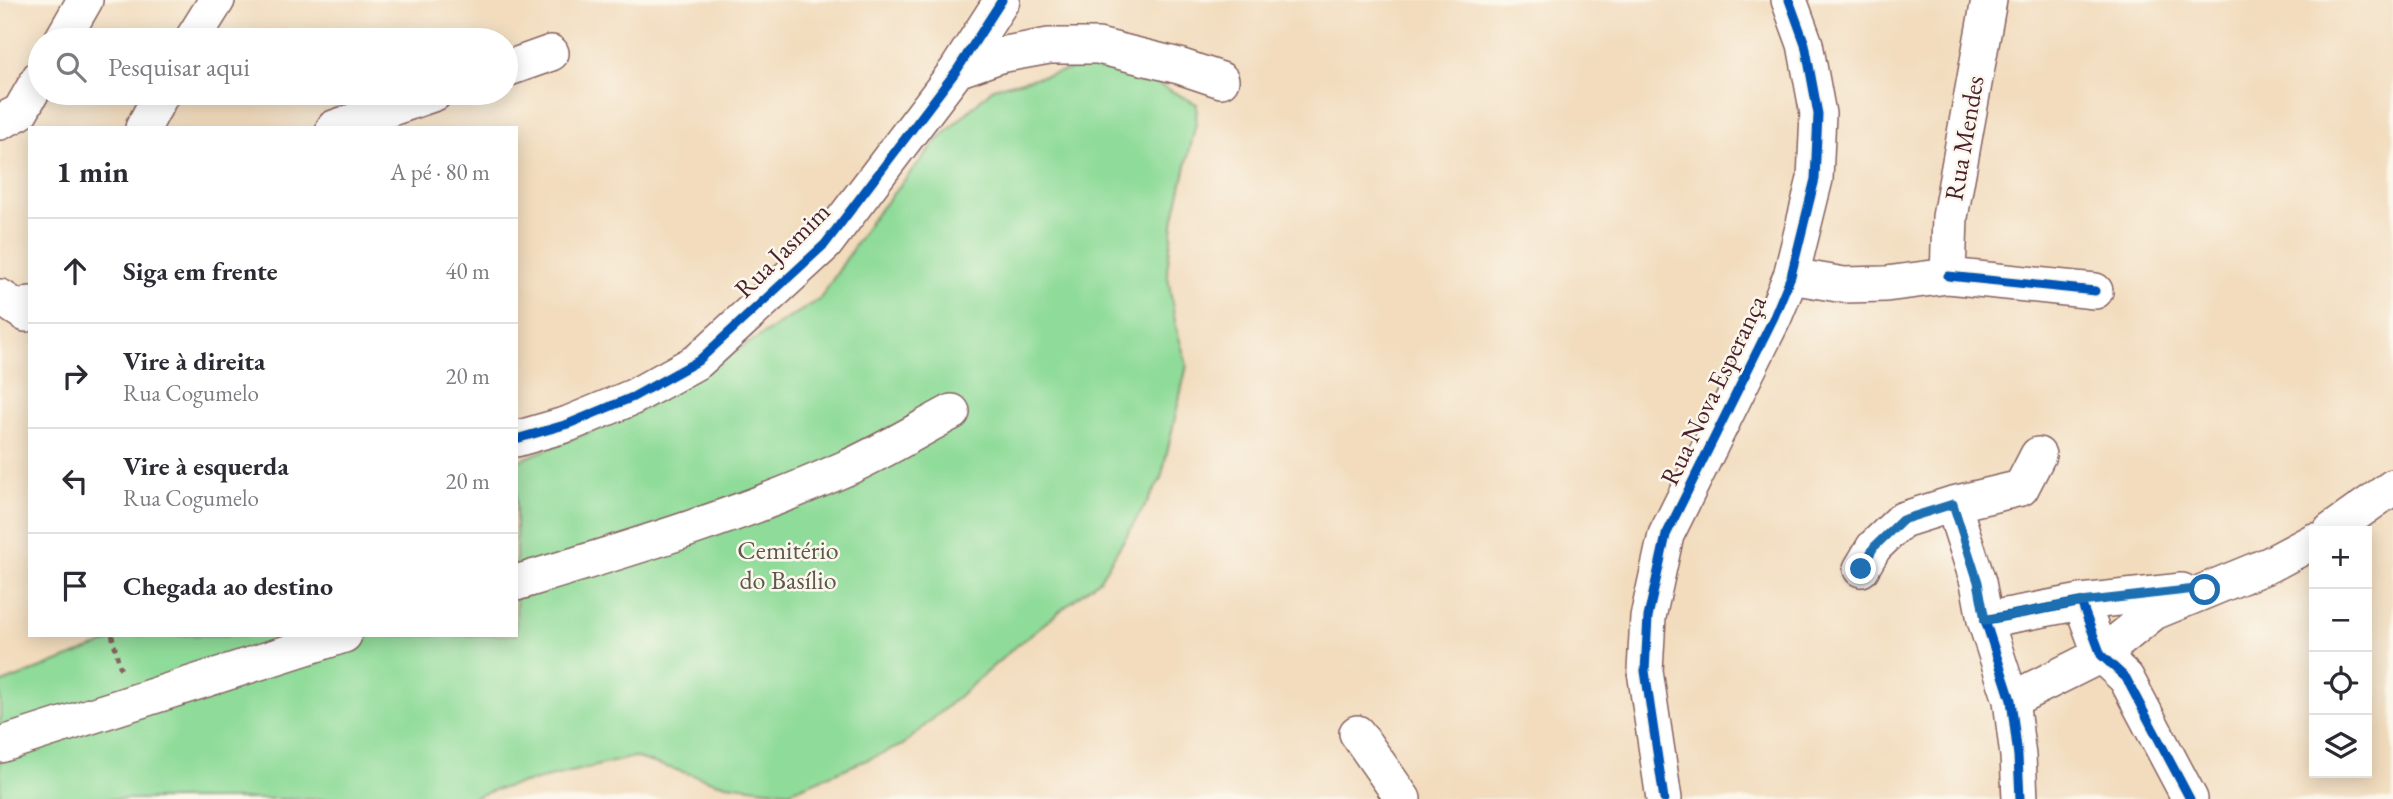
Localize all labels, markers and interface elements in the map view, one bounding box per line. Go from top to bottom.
search box [28,28,518,105]
icon: search [52,48,90,86]
text: Pesquisar aqui [108,50,250,84]
street label: Rua Mendes [1936,73,1992,203]
text: 1 min [56,152,129,191]
text: A pé · 80 m [390,157,490,187]
street label: Rua Jasmim [727,195,837,305]
icon: ahead [56,252,94,290]
text: Siga em frente [123,254,278,288]
text: 40 m [445,256,490,286]
street label: Rua Nova Esperança [1652,289,1774,491]
text: Vire à direita [123,344,265,378]
icon: right [56,357,94,395]
text: 20 m [445,361,490,391]
text: Rua Cogumelo [123,378,259,408]
text: Vire à esquerda [123,449,289,483]
icon: left [56,462,94,500]
text: 20 m [445,466,490,496]
text: Rua Cogumelo [123,483,259,513]
map controls [2309,526,2372,778]
button: + [2309,526,2372,589]
park label: Cemitério do Basílio [737,533,839,597]
route end [1845,553,1876,584]
icon: arrive [56,567,94,605]
text: Chegada ao destino [123,569,333,603]
route start [2189,574,2220,605]
button: − [2309,589,2372,652]
button: locate [2309,652,2372,715]
button: layers [2309,715,2372,778]

